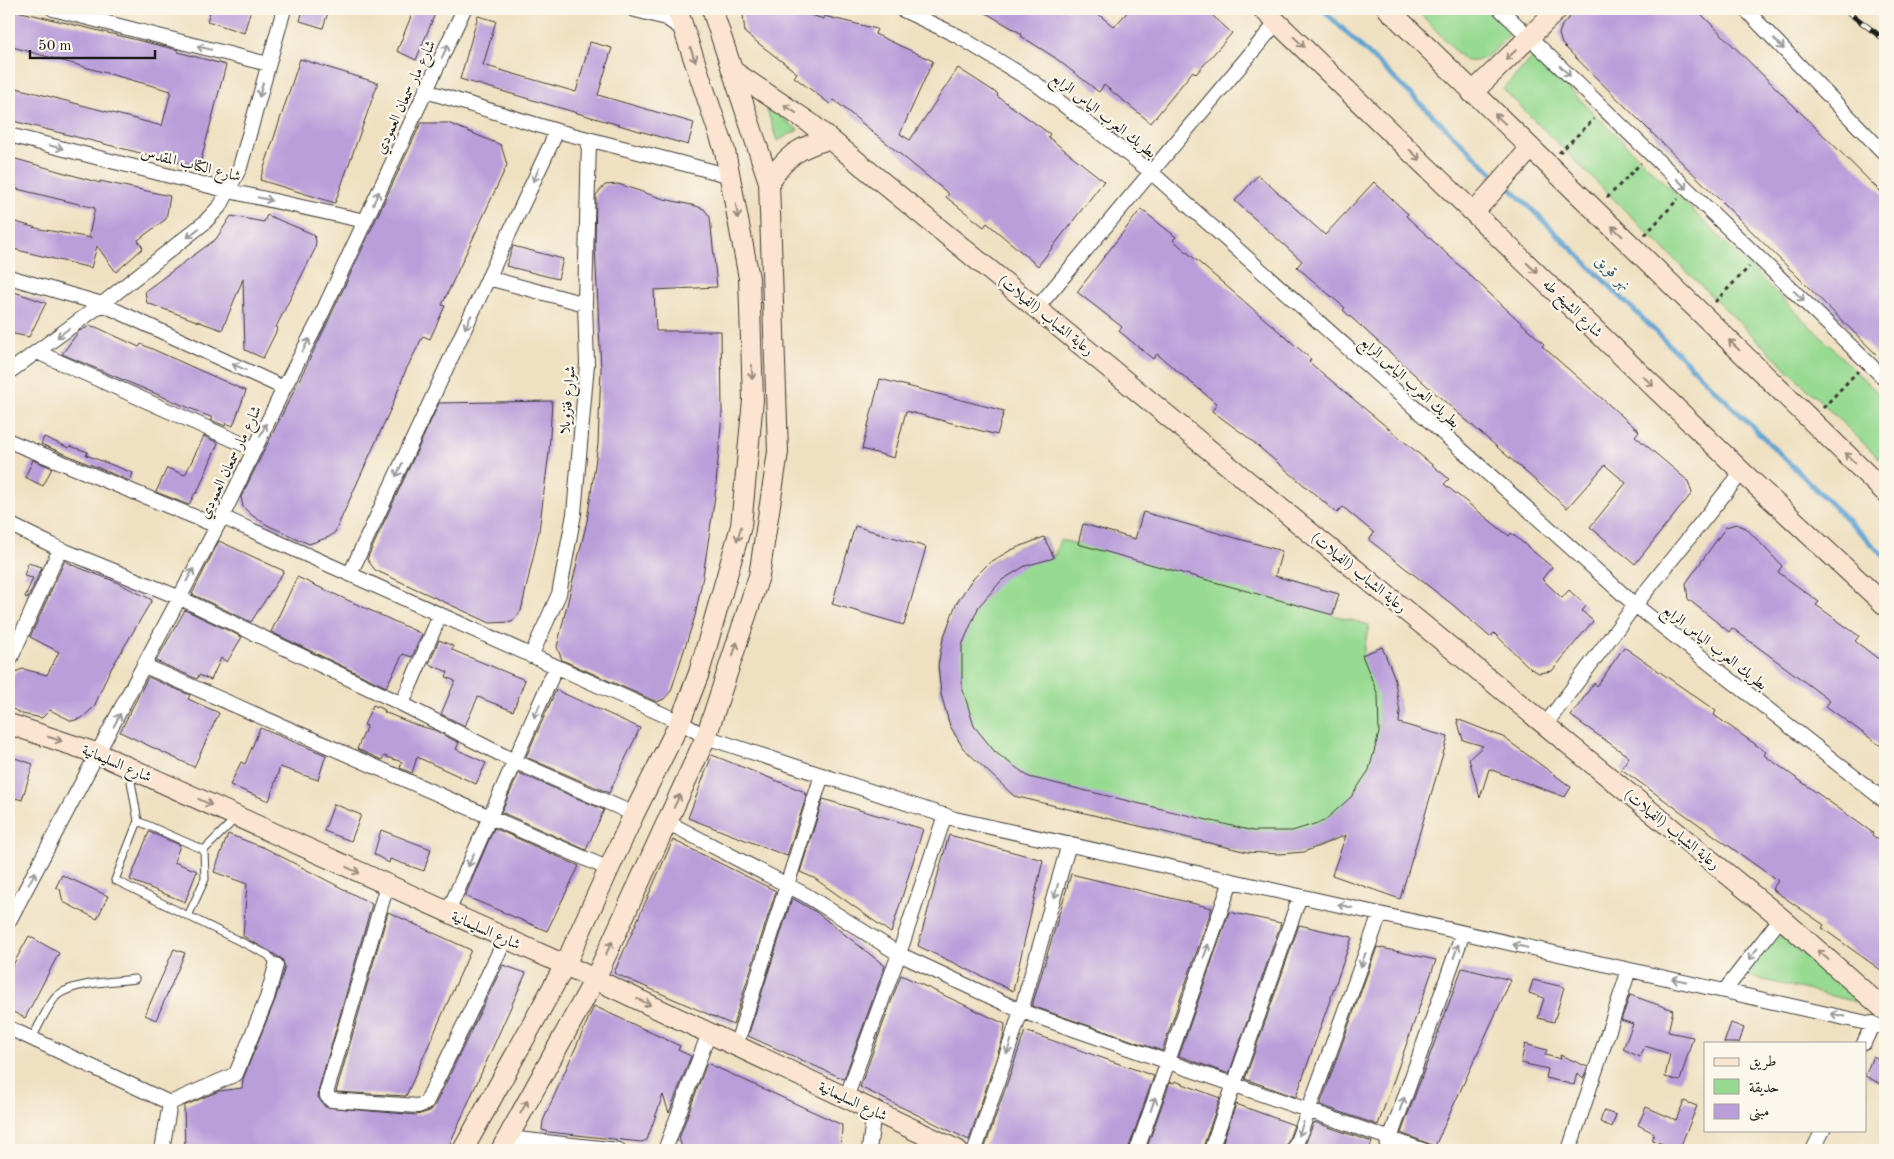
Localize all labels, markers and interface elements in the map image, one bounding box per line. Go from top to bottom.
scale bar [30,28,155,60]
one-way arrow [1292,35,1304,47]
street label: شارع مار سمعان العمودي [373,38,443,158]
one-way arrow [1772,38,1785,50]
text: 50 m [38,39,72,54]
one-way arrow [197,42,213,52]
one-way arrow [440,44,450,59]
one-way arrow [689,47,698,62]
one-way arrow [1505,49,1517,61]
one-way arrow [1558,65,1570,77]
street label: بطريك العرب الياس الرابع [1045,70,1159,166]
one-way arrow [256,81,266,97]
one-way arrow [783,104,797,114]
one-way arrow [1494,113,1507,125]
one-way arrow [48,143,64,152]
street label: شارع الكتاب المقدس [138,145,243,189]
one-way arrow [1409,149,1421,161]
one-way arrow [531,167,541,182]
one-way arrow [1675,178,1688,190]
one-way arrow [372,191,382,206]
one-way arrow [256,195,272,204]
one-way arrow [733,202,743,218]
one-way arrow [1611,225,1624,237]
one-way arrow [187,227,200,238]
water label: نهر قويق [1591,252,1634,295]
one-way arrow [1526,262,1538,274]
street label: رعاية الشباب (الفيلات) [994,273,1096,359]
street label: شارع الشيخ طه [1536,277,1605,345]
one-way arrow [1793,290,1805,303]
one-way arrow [462,314,472,329]
one-way arrow [57,327,70,338]
street label: بطريك العرب الياس الرابع [1353,334,1463,435]
one-way arrow [301,337,311,352]
one-way arrow [1728,339,1740,351]
one-way arrow [232,362,247,372]
one-way arrow [747,364,757,380]
street label: شوارع فنزويلا [558,365,583,435]
one-way arrow [1642,375,1655,387]
street label: شارع مار سمعان العمودي [198,404,269,523]
one-way arrow [259,423,269,438]
one-way arrow [1844,452,1857,464]
one-way arrow [394,462,404,477]
one-way arrow [734,525,743,541]
street label: رعاية الشباب (الفيلات) [1307,530,1409,616]
one-way arrow [185,567,195,582]
street label: بطريك العرب الياس الرابع [1656,602,1770,698]
one-way arrow [730,642,740,658]
one-way arrow [531,703,541,718]
one-way arrow [112,712,122,727]
one-way arrow [47,734,63,744]
street label: شارع السليمانية [78,743,153,789]
street label: رعاية الشباب (الفيلات) [1620,787,1722,873]
one-way arrow [672,794,682,809]
one-way arrow [197,798,212,807]
one-way arrow [465,852,475,867]
one-way arrow [345,865,360,875]
one-way arrow [27,871,37,886]
one-way arrow [1050,883,1060,899]
one-way arrow [1337,901,1353,910]
street label: شارع السليمانية [447,909,522,957]
one-way arrow [1513,940,1529,950]
one-way arrow [604,941,614,956]
one-way arrow [1202,943,1212,959]
one-way arrow [1452,944,1461,959]
one-way arrow [1748,947,1758,961]
one-way arrow [1816,949,1829,960]
one-way arrow [1358,952,1367,967]
one-way arrow [1672,975,1688,984]
one-way arrow [636,998,651,1007]
one-way arrow [1830,1010,1846,1019]
one-way arrow [1004,1038,1013,1054]
legend [1704,1042,1866,1132]
text: طريق [1749,1055,1776,1071]
street label: شارع السليمانية [814,1080,889,1128]
text: حديقة [1749,1081,1779,1096]
one-way arrow [1148,1096,1158,1112]
one-way arrow [1398,1097,1407,1113]
one-way arrow [520,1101,530,1115]
text: مبنى [1749,1105,1769,1122]
one-way arrow [1296,1121,1305,1136]

